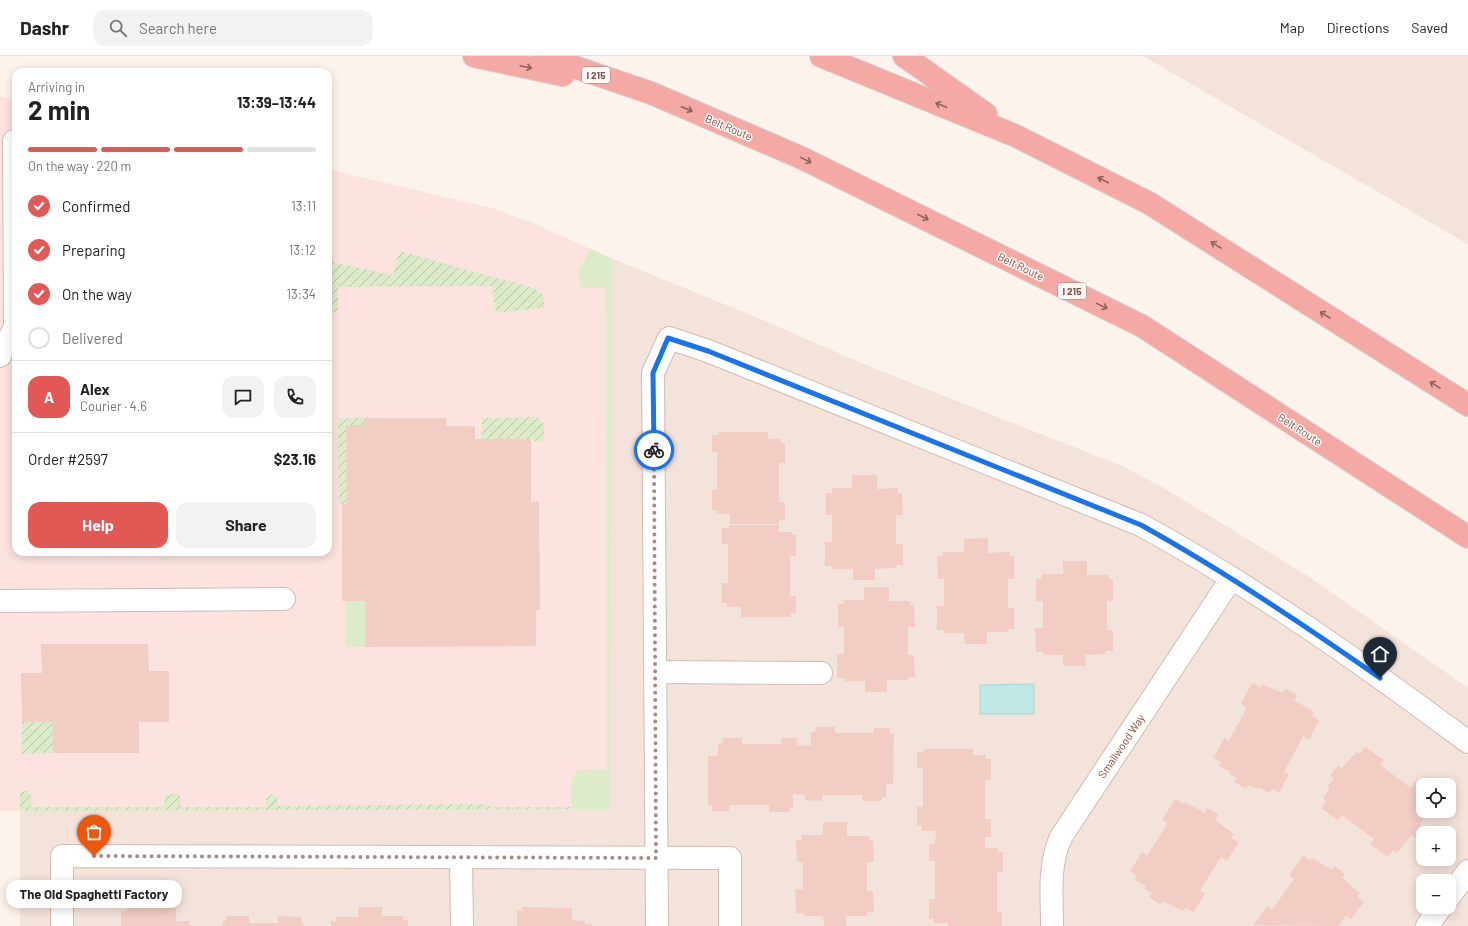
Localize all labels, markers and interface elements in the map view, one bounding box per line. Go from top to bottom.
search box [93,10,373,46]
text: Dashr [20,16,69,39]
icon: search [107,17,129,39]
text: Search here [139,19,217,37]
text: Map [1280,19,1305,36]
text: Directions [1327,19,1389,36]
text: Saved [1411,19,1448,36]
one-way arrow [519,63,532,71]
road number: I 215 [582,67,610,83]
text: Arriving in [28,79,85,95]
text: 13:39–13:44 [237,93,316,111]
text: 2 min [28,94,90,125]
one-way arrow [935,100,947,108]
one-way arrow [680,105,692,113]
street label: Belt Route [704,111,755,143]
one-way arrow [800,157,812,164]
text: On the way · 220 m [28,158,131,174]
one-way arrow [1098,176,1110,183]
icon: check [28,195,50,217]
text: Confirmed [62,197,130,215]
text: 13:11 [291,198,316,214]
one-way arrow [916,214,928,222]
icon: check [28,239,50,261]
text: Preparing [62,241,126,259]
one-way arrow [1210,241,1221,250]
text: 13:12 [289,242,316,258]
street label: Belt Route [996,249,1046,283]
icon: check [28,283,50,305]
road number: I 215 [1058,283,1086,299]
text: On the way [62,285,132,303]
text: 13:34 [286,286,316,302]
one-way arrow [1096,303,1108,310]
one-way arrow [1320,311,1331,319]
text: Delivered [62,329,123,347]
button: chat [222,376,264,418]
button: phone [274,376,316,418]
text: Alex [80,380,110,398]
one-way arrow [1429,380,1441,388]
text: A [44,388,54,406]
text: Courier · 4.6 [80,398,147,414]
street label: Belt Route [1276,410,1325,448]
courier [634,430,674,470]
icon: bike [643,439,665,461]
text: Order #2597 [28,450,108,468]
text: $23.16 [274,450,316,468]
button: Help [28,502,168,548]
button: Share [176,502,316,548]
pin [1363,637,1397,678]
icon: home [1369,643,1391,665]
street label: Smallwood Way [1095,712,1147,780]
map controls [1416,778,1456,914]
button: locate [1416,778,1456,818]
pin [77,815,111,856]
icon: bag [83,821,105,843]
button: + [1416,826,1456,866]
button: − [1416,874,1456,914]
callout: The Old Spaghetti Factory [6,880,182,908]
text: The Old Spaghetti Factory [20,886,168,902]

